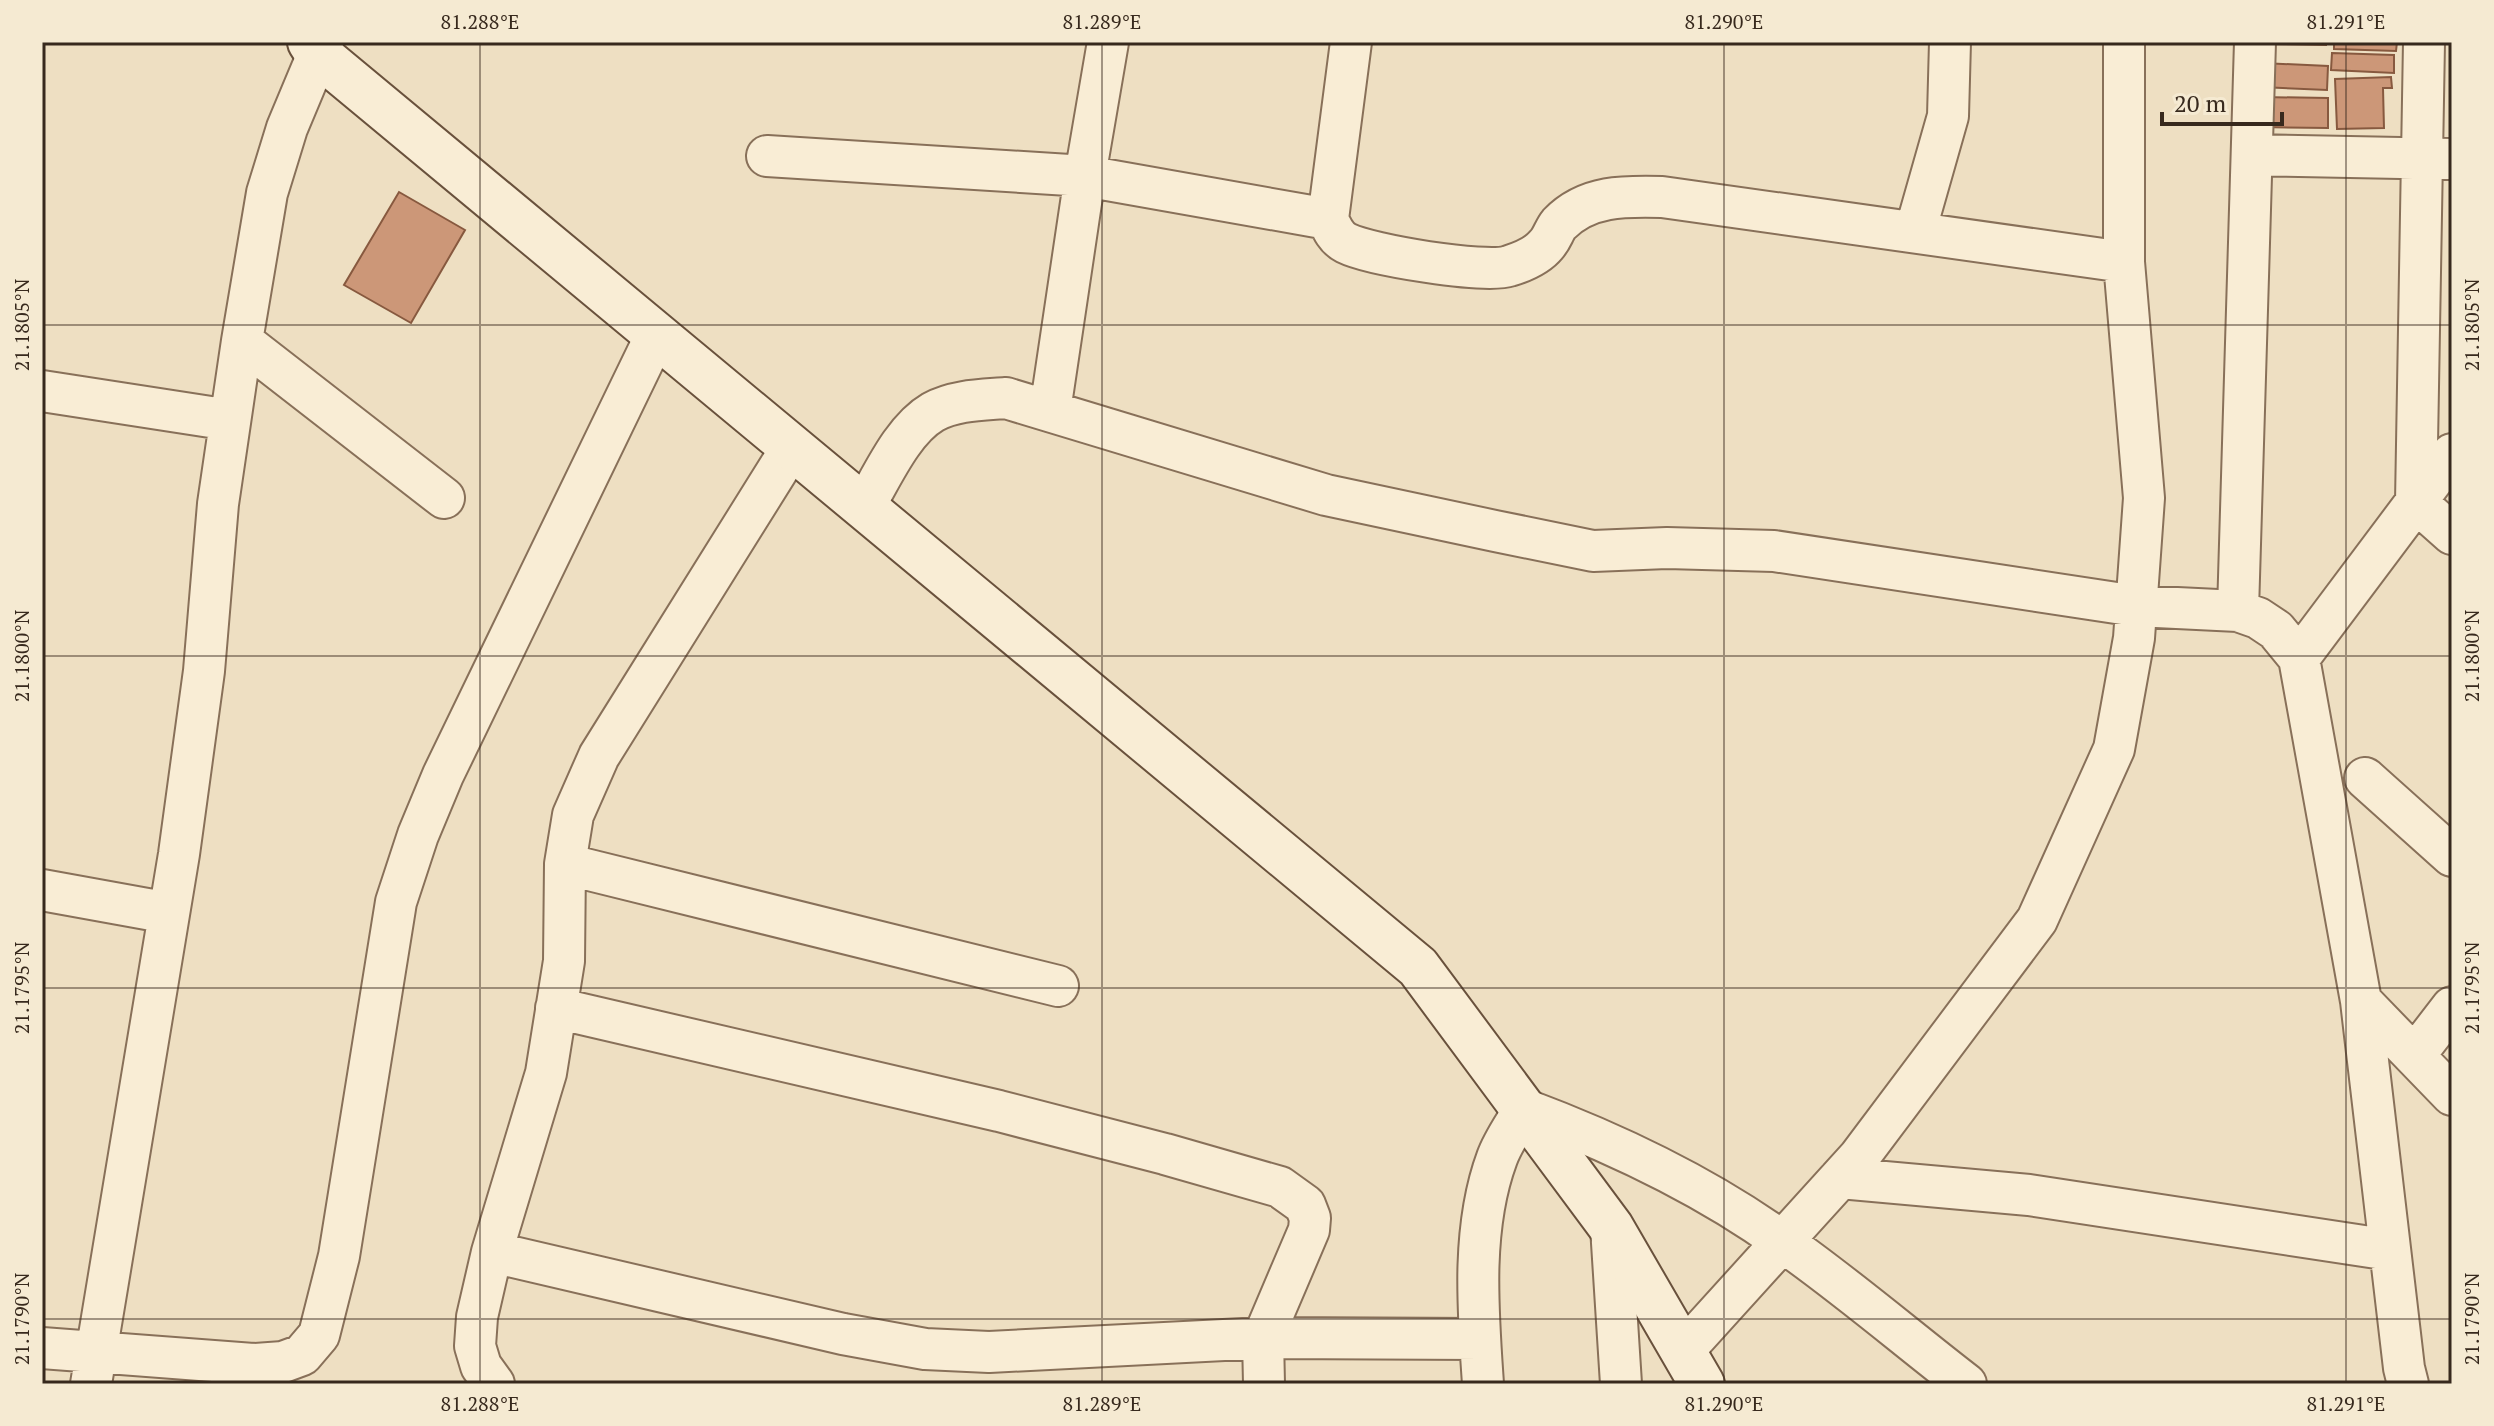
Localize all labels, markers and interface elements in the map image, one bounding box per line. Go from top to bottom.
text: 81.288°E [441,8,520,35]
text: 81.289°E [1063,8,1142,35]
text: 81.290°E [1685,8,1764,35]
text: 81.291°E [2307,8,2386,35]
scale bar [2162,76,2282,126]
text: 20 m [2174,87,2226,119]
text: 21.1805°N [8,278,35,371]
text: 21.1805°N [2458,278,2485,371]
text: 21.1800°N [8,609,35,702]
text: 21.1800°N [2458,609,2485,702]
text: 21.1795°N [8,941,35,1034]
text: 21.1795°N [2458,941,2485,1034]
text: 21.1790°N [8,1272,35,1365]
text: 21.1790°N [2458,1272,2485,1365]
text: 81.288°E [441,1390,520,1417]
text: 81.289°E [1063,1390,1142,1417]
text: 81.290°E [1685,1390,1764,1417]
text: 81.291°E [2307,1390,2386,1417]

